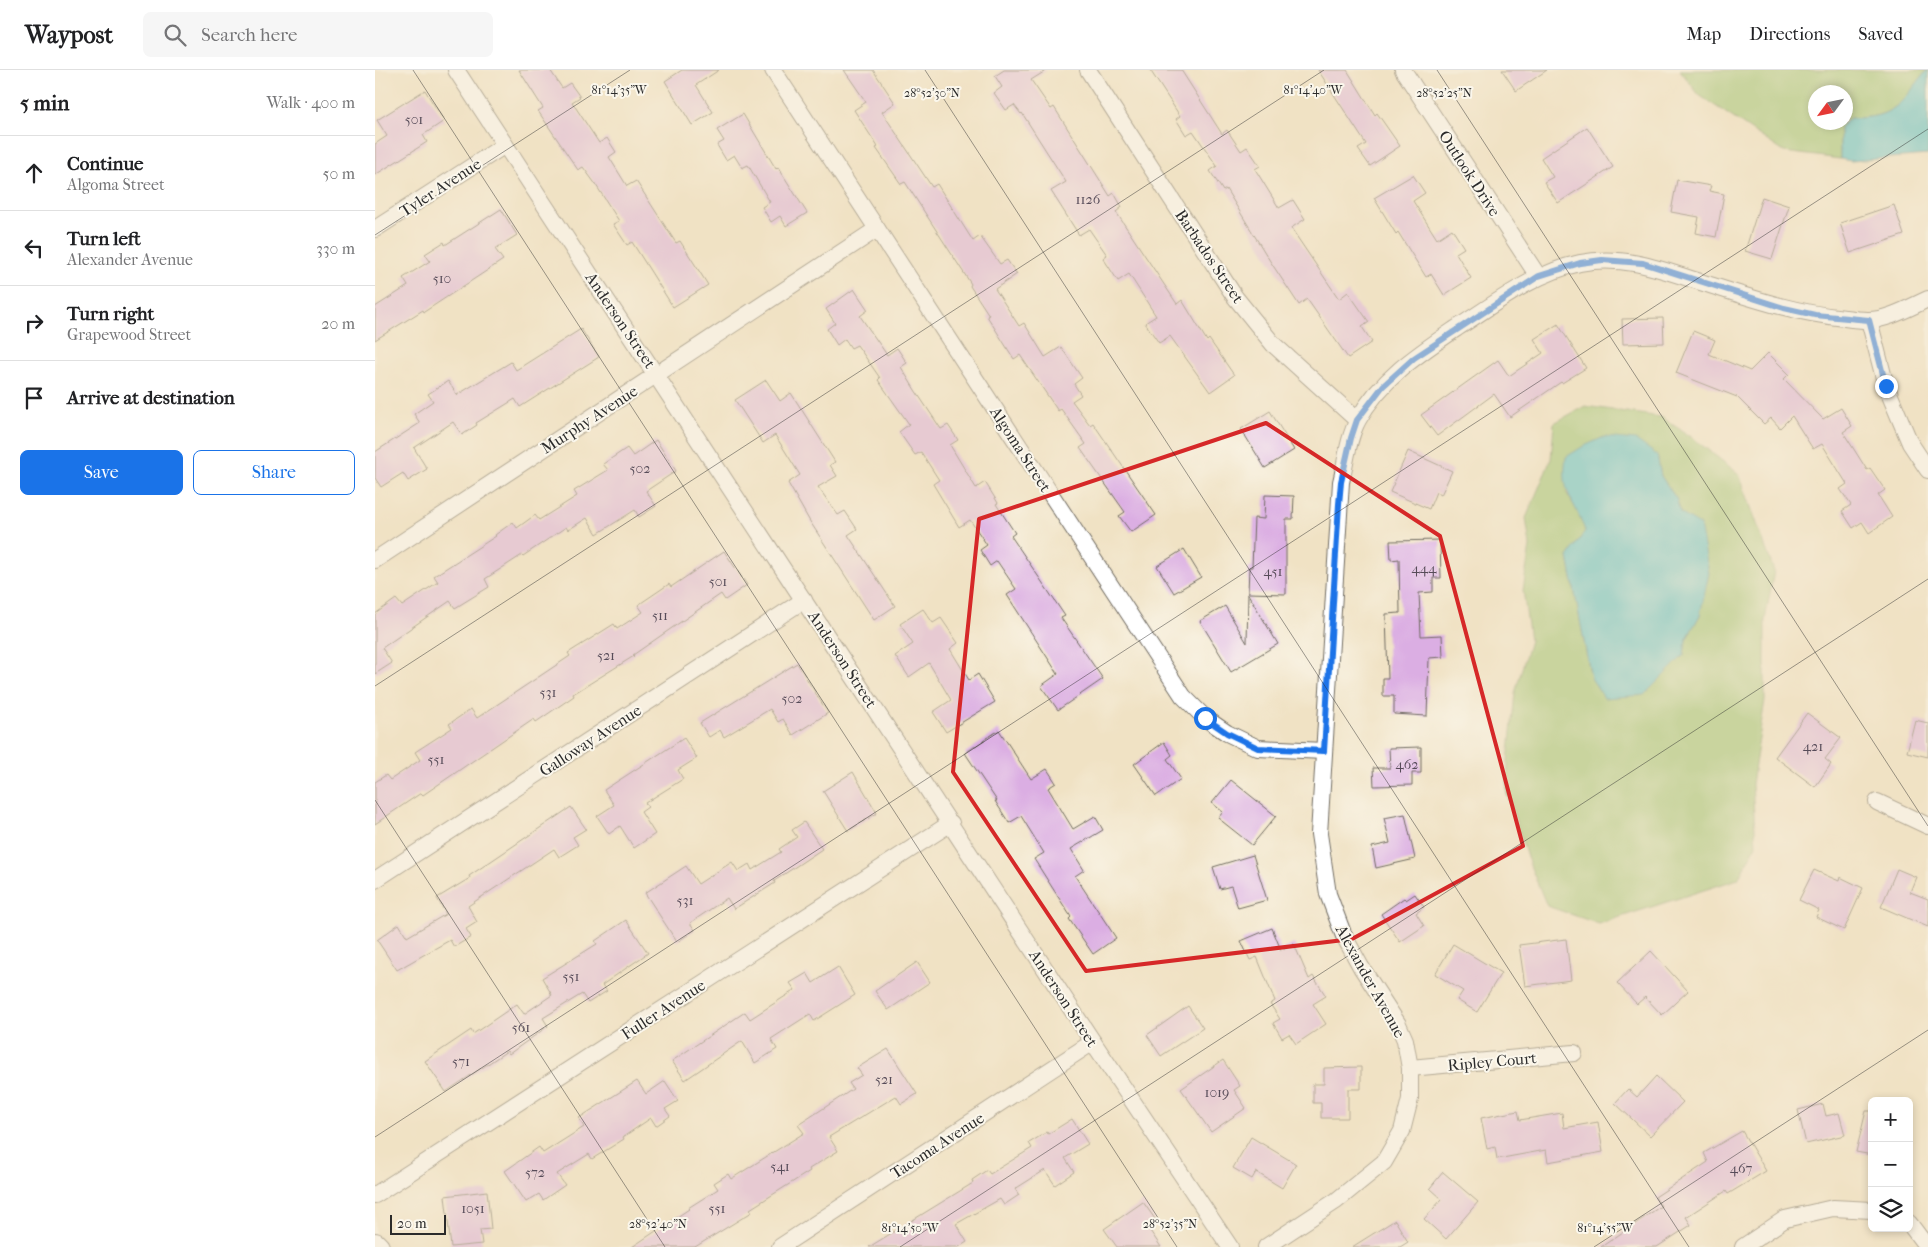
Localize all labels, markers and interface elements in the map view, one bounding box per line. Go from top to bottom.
search box [143,12,493,57]
text: Waypost [25,21,113,49]
icon: search [161,21,189,49]
text: Search here [201,24,297,46]
text: Map [1687,24,1721,45]
text: Directions [1749,24,1830,45]
text: Saved [1858,24,1903,45]
text: 81°14'35"W [591,83,648,97]
text: 81°14'40"W [1284,83,1344,97]
north arrow [1808,85,1853,130]
text: 28°52'30"N [904,86,960,100]
text: 28°52'25"N [1416,86,1472,100]
text: 5 min [20,91,69,115]
text: Walk · 400 m [266,93,355,112]
house number: 501 [405,111,423,128]
street label: Outlook Drive [1435,127,1504,220]
text: Continue [67,153,143,175]
street label: Tyler Avenue [396,154,485,221]
icon: ahead [20,159,48,187]
text: 50 m [323,164,355,183]
text: Algoma Street [67,175,165,194]
house number: 1126 [1076,191,1101,208]
street label: Barbados Street [1171,206,1248,307]
text: Turn left [67,228,141,250]
icon: left [20,234,48,262]
text: 330 m [316,239,355,258]
text: Alexander Avenue [67,250,193,269]
street label: Anderson Street [581,268,660,372]
house number: 510 [433,270,451,287]
text: Turn right [67,303,154,325]
icon: right [20,309,48,337]
text: 20 m [321,314,355,333]
text: Grapewood Street [67,325,191,344]
route end [1875,375,1898,398]
street label: Murphy Avenue [537,381,641,458]
icon: arrive [20,384,48,412]
text: Arrive at destination [67,387,235,409]
street label: Algoma Street [985,402,1055,496]
button: Save [20,450,183,495]
button: Share [193,450,355,495]
house number: 502 [630,460,650,477]
house number: 444 [1412,560,1437,577]
house number: 451 [1264,563,1282,580]
house number: 501 [709,573,727,590]
street label: Anderson Street [804,606,881,712]
house number: 511 [652,607,668,624]
house number: 521 [597,647,615,664]
house number: 531 [540,684,556,701]
house number: 502 [782,690,802,707]
street label: Galloway Avenue [536,700,645,780]
route start [1194,707,1217,730]
house number: 421 [1803,738,1823,755]
house number: 551 [427,751,445,768]
house number: 462 [1395,756,1419,773]
house number: 531 [677,892,693,909]
street label: Alexander Avenue [1331,921,1409,1041]
street label: Anderson Street [1025,945,1102,1051]
house number: 551 [562,968,580,985]
street label: Fuller Avenue [618,975,709,1044]
house number: 561 [512,1019,530,1036]
street label: Ripley Court [1447,1048,1538,1075]
house number: 571 [452,1053,470,1070]
house number: 521 [875,1071,893,1088]
house number: 1019 [1205,1084,1229,1101]
map controls [1868,1097,1913,1232]
button: + [1868,1097,1913,1142]
street label: Tacoma Avenue [887,1108,988,1183]
button: − [1868,1142,1913,1187]
house number: 541 [770,1158,790,1175]
house number: 467 [1730,1160,1752,1177]
house number: 572 [525,1164,545,1181]
button: layers [1868,1187,1913,1232]
house number: 1051 [461,1200,485,1217]
house number: 551 [708,1200,726,1217]
scale bar [390,1212,446,1235]
text: 20 m [397,1215,427,1232]
text: 28°52'40"N [629,1217,687,1231]
text: 28°52'35"N [1143,1217,1197,1231]
text: 81°14'50"W [882,1221,940,1235]
text: 81°14'55"W [1577,1221,1634,1235]

